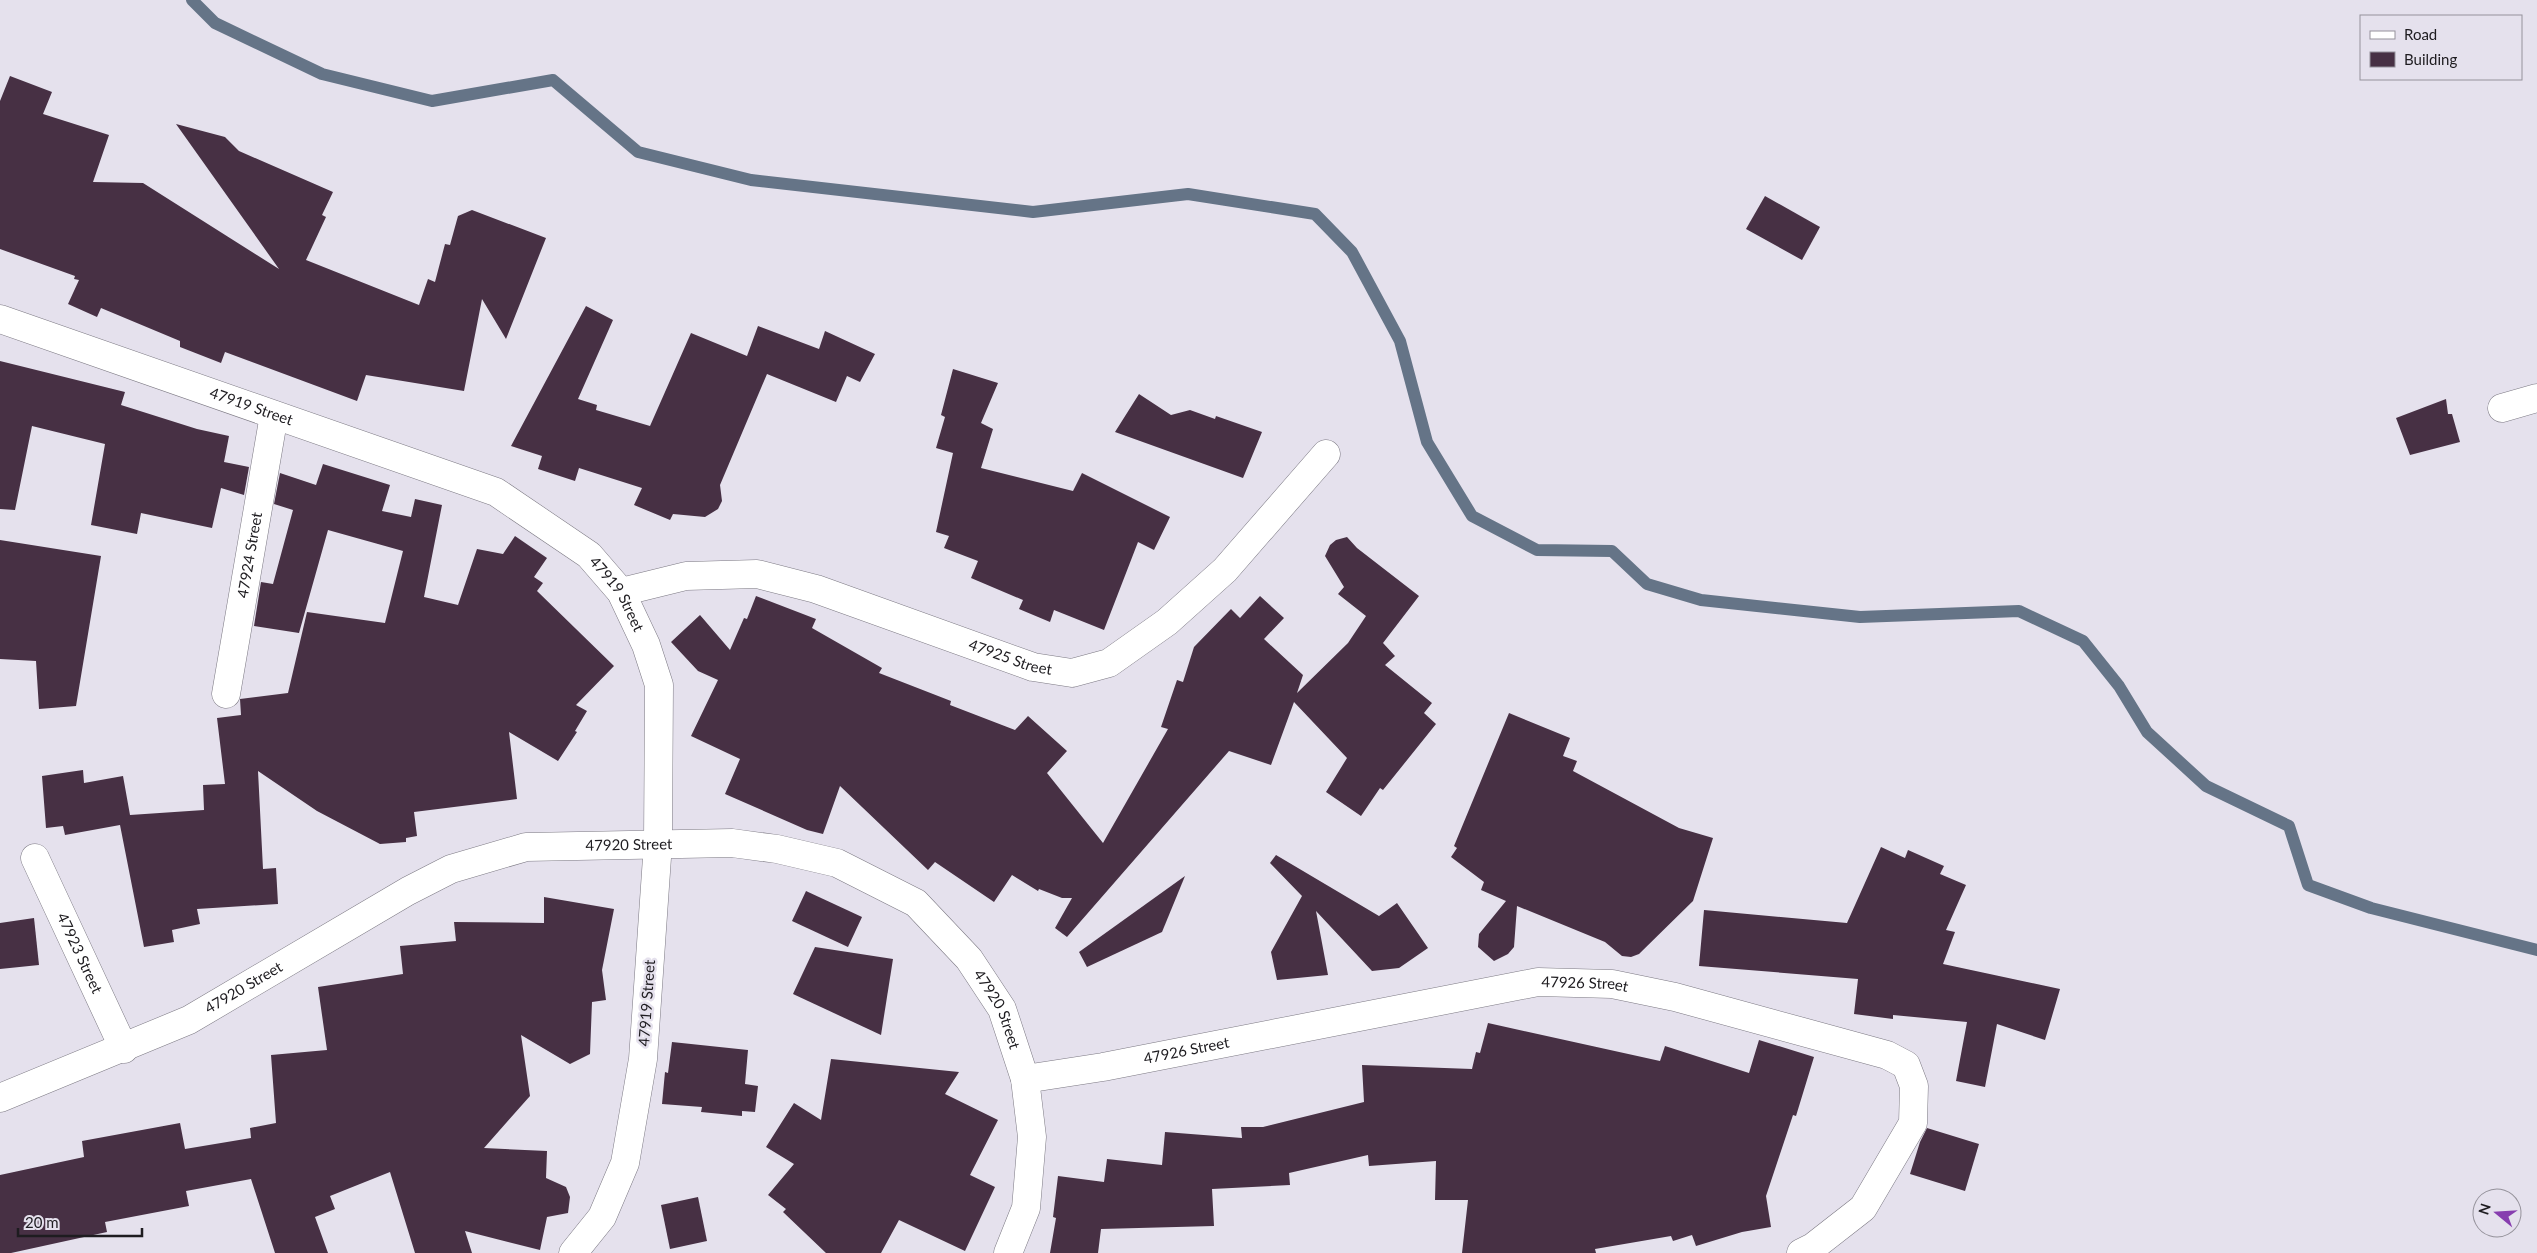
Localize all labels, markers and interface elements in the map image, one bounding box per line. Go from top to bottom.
legend [2360,15,2522,80]
text: Road [2404,25,2437,43]
text: Building [2404,50,2457,68]
street label: 47919 Street [207,383,296,429]
street label: 47924 Street [233,510,265,599]
street label: 47919 Street [586,552,649,635]
street label: 47925 Street [966,635,1054,678]
street label: 47920 Street [585,834,673,854]
street label: 47923 Street [54,910,107,996]
street label: 47920 Street [201,957,286,1017]
street label: 47919 Street [634,958,658,1047]
street label: 47920 Street [970,966,1025,1052]
street label: 47926 Street [1541,972,1631,995]
street label: 47926 Street [1142,1032,1231,1067]
north arrow [2472,1188,2522,1238]
text: N [2474,1201,2494,1217]
scale bar [18,1206,141,1238]
text: 20 m [25,1213,59,1231]

